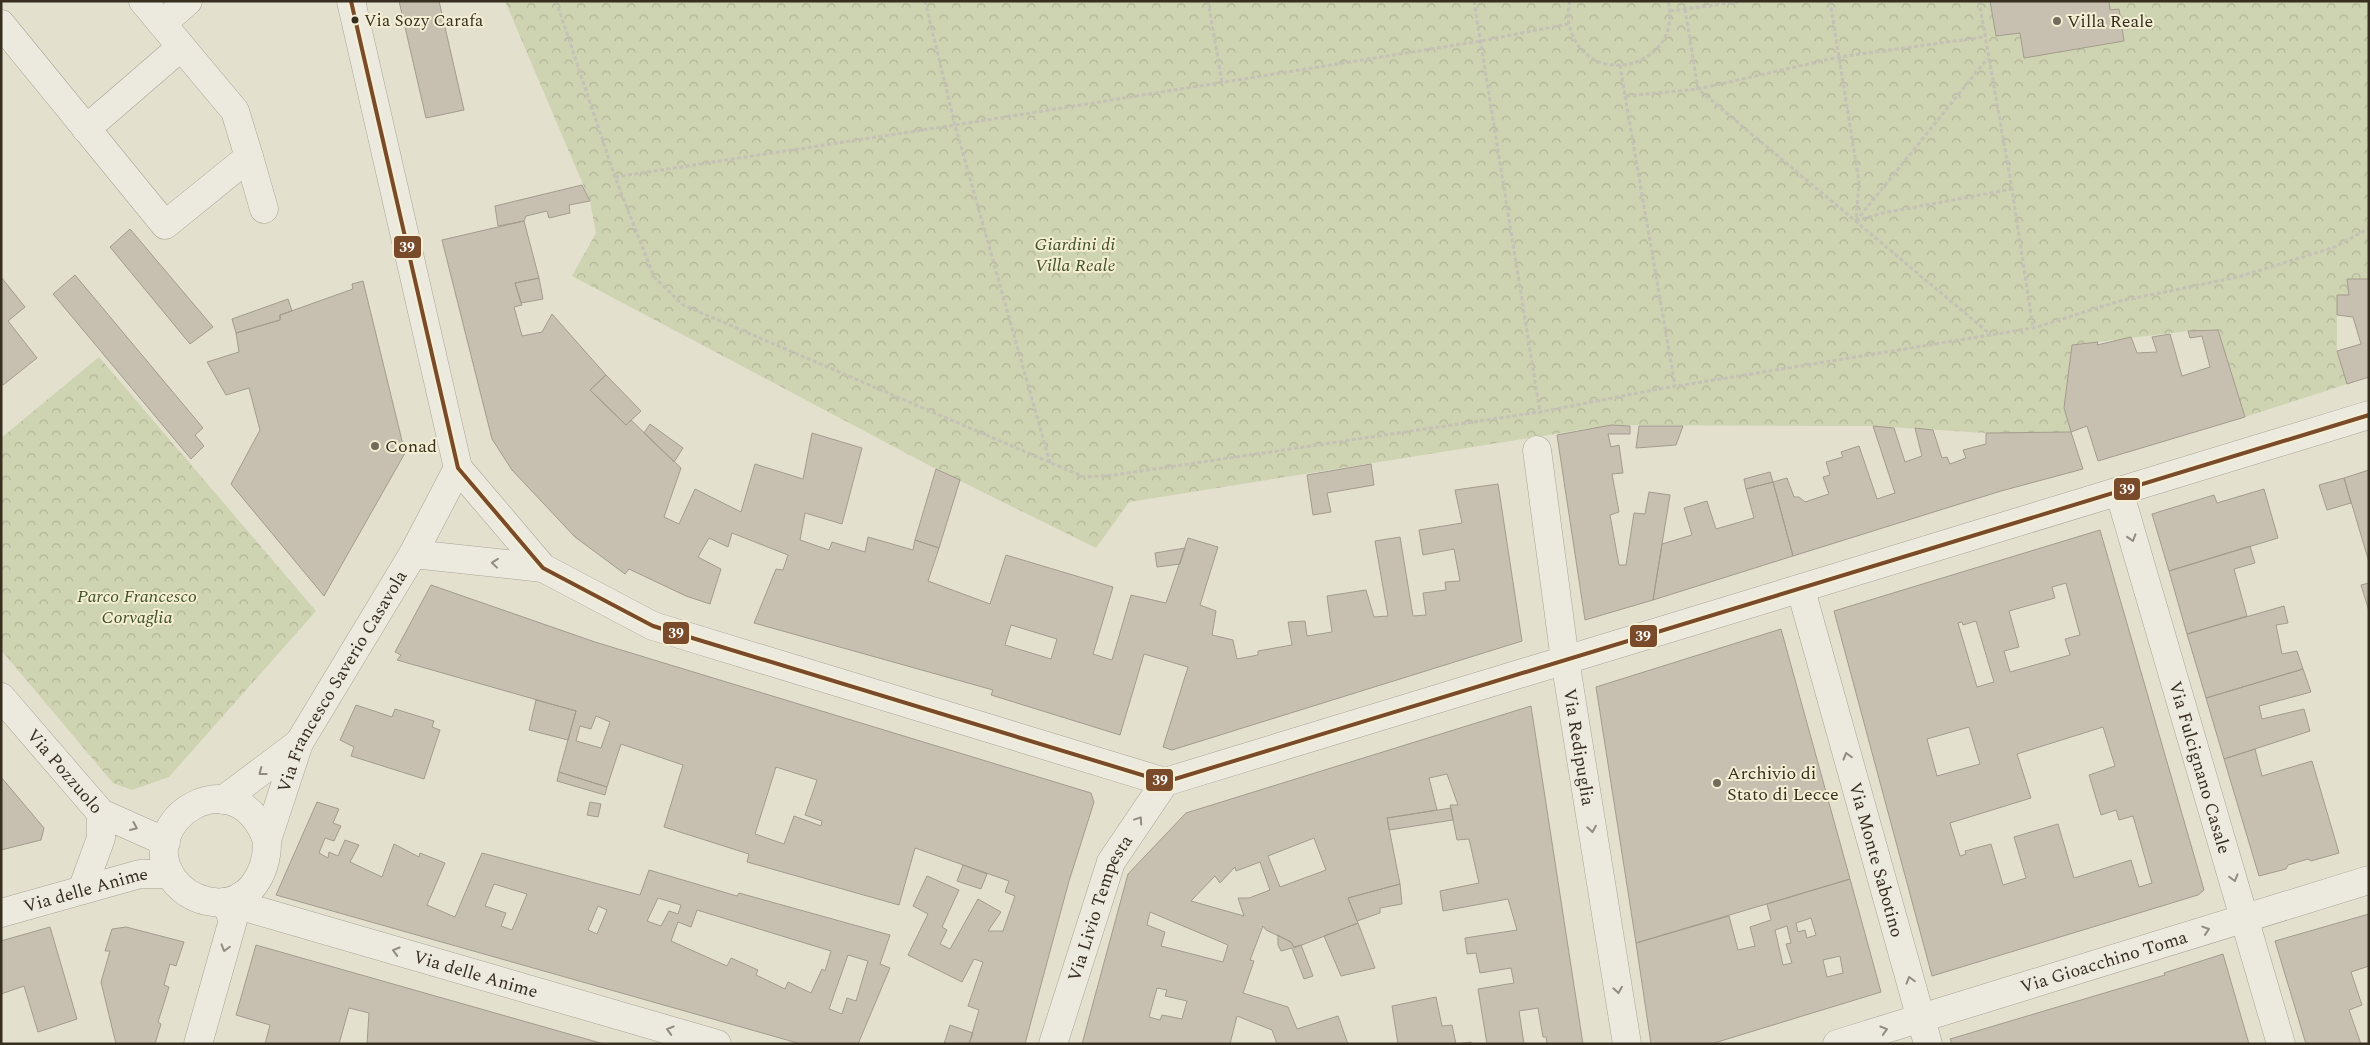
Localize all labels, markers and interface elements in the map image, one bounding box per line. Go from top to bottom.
place label: Via Sozy Carafa [364,8,484,34]
place label: Villa Reale [2067,8,2153,35]
marker: Via Sozy Carafa [350,15,360,25]
marker: Villa Reale [2051,15,2063,27]
park label: Giardini di Villa Reale [1034,231,1116,279]
line badge: 39 [393,235,422,259]
text: 39 [399,237,415,258]
place label: Conad [385,433,437,460]
marker: Conad [369,440,381,452]
line badge: 39 [2113,477,2141,501]
text: 39 [2119,479,2135,500]
one-way arrow [2126,533,2136,542]
one-way arrow [491,558,499,569]
street label: Via Francesco Saverio Casavola [270,565,414,796]
park label: Parco Francesco Corvaglia [77,583,197,631]
line badge: 39 [662,621,690,645]
text: 39 [668,623,684,644]
line badge: 39 [1629,624,1658,648]
text: 39 [1635,626,1651,647]
street label: Via Fulcignano Casale [2161,678,2238,857]
street label: Via Redipuglia [1556,687,1601,808]
street label: Via Pozzuolo [20,723,109,820]
one-way arrow [1842,752,1853,760]
place label: Archivio di Stato di Lecce [1727,760,1839,808]
one-way arrow [258,766,268,775]
line badge: 39 [1145,768,1174,792]
text: 39 [1152,770,1168,791]
marker: Archivio di Stato di Lecce [1711,777,1723,789]
street label: Via Monte Sabotino [1841,779,1911,941]
one-way arrow [1133,816,1142,826]
one-way arrow [130,821,138,831]
one-way arrow [1587,825,1597,833]
street label: Via Livio Tempesta [1061,829,1140,985]
street label: Via delle Anime [20,861,148,920]
one-way arrow [2228,873,2238,882]
street label: Via Gioacchino Toma [2017,924,2191,1001]
one-way arrow [2201,926,2210,936]
one-way arrow [221,943,231,951]
street label: Via delle Anime [410,944,541,1005]
one-way arrow [392,946,401,956]
one-way arrow [1905,975,1916,984]
one-way arrow [1612,986,1623,994]
one-way arrow [1879,1025,1887,1035]
one-way arrow [666,1026,674,1036]

